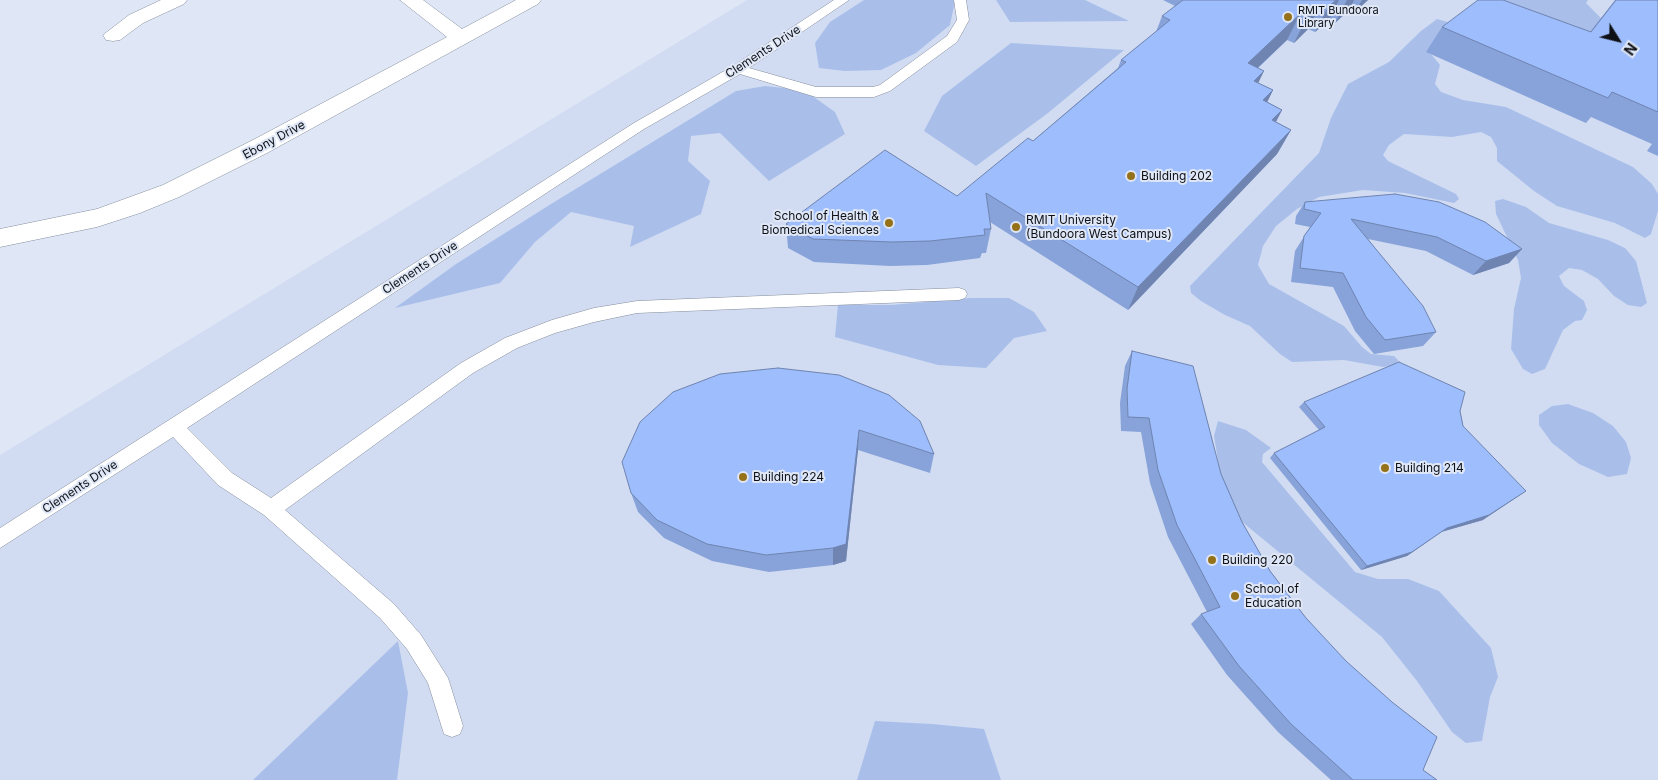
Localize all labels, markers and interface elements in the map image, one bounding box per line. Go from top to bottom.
place label: RMIT Bundoora Library [1298,4,1379,30]
marker: RMIT Bundoora Library [1282,11,1294,23]
north arrow [1593,15,1643,65]
street label: Clements Drive [723,22,803,82]
text: N [1621,40,1641,58]
street label: Ebony Drive [240,118,308,162]
place label: Building 202 [1141,169,1212,183]
marker: Building 202 [1125,170,1137,182]
place label: School of Health & Biomedical Sciences [762,209,879,237]
place label: RMIT University (Bundoora West Campus) [1026,213,1172,241]
marker: School of Health & Biomedical Sciences [883,217,895,229]
marker: RMIT University (Bundoora West Campus) [1010,221,1022,233]
street label: Clements Drive [380,238,460,298]
street label: Clements Drive [40,457,120,517]
place label: Building 214 [1395,461,1464,475]
marker: Building 214 [1379,462,1391,474]
place label: Building 224 [753,470,824,484]
marker: Building 224 [737,471,749,483]
place label: Building 220 [1222,553,1293,567]
marker: Building 220 [1206,554,1218,566]
place label: School of Education [1245,582,1301,610]
marker: School of Education [1229,590,1241,602]

